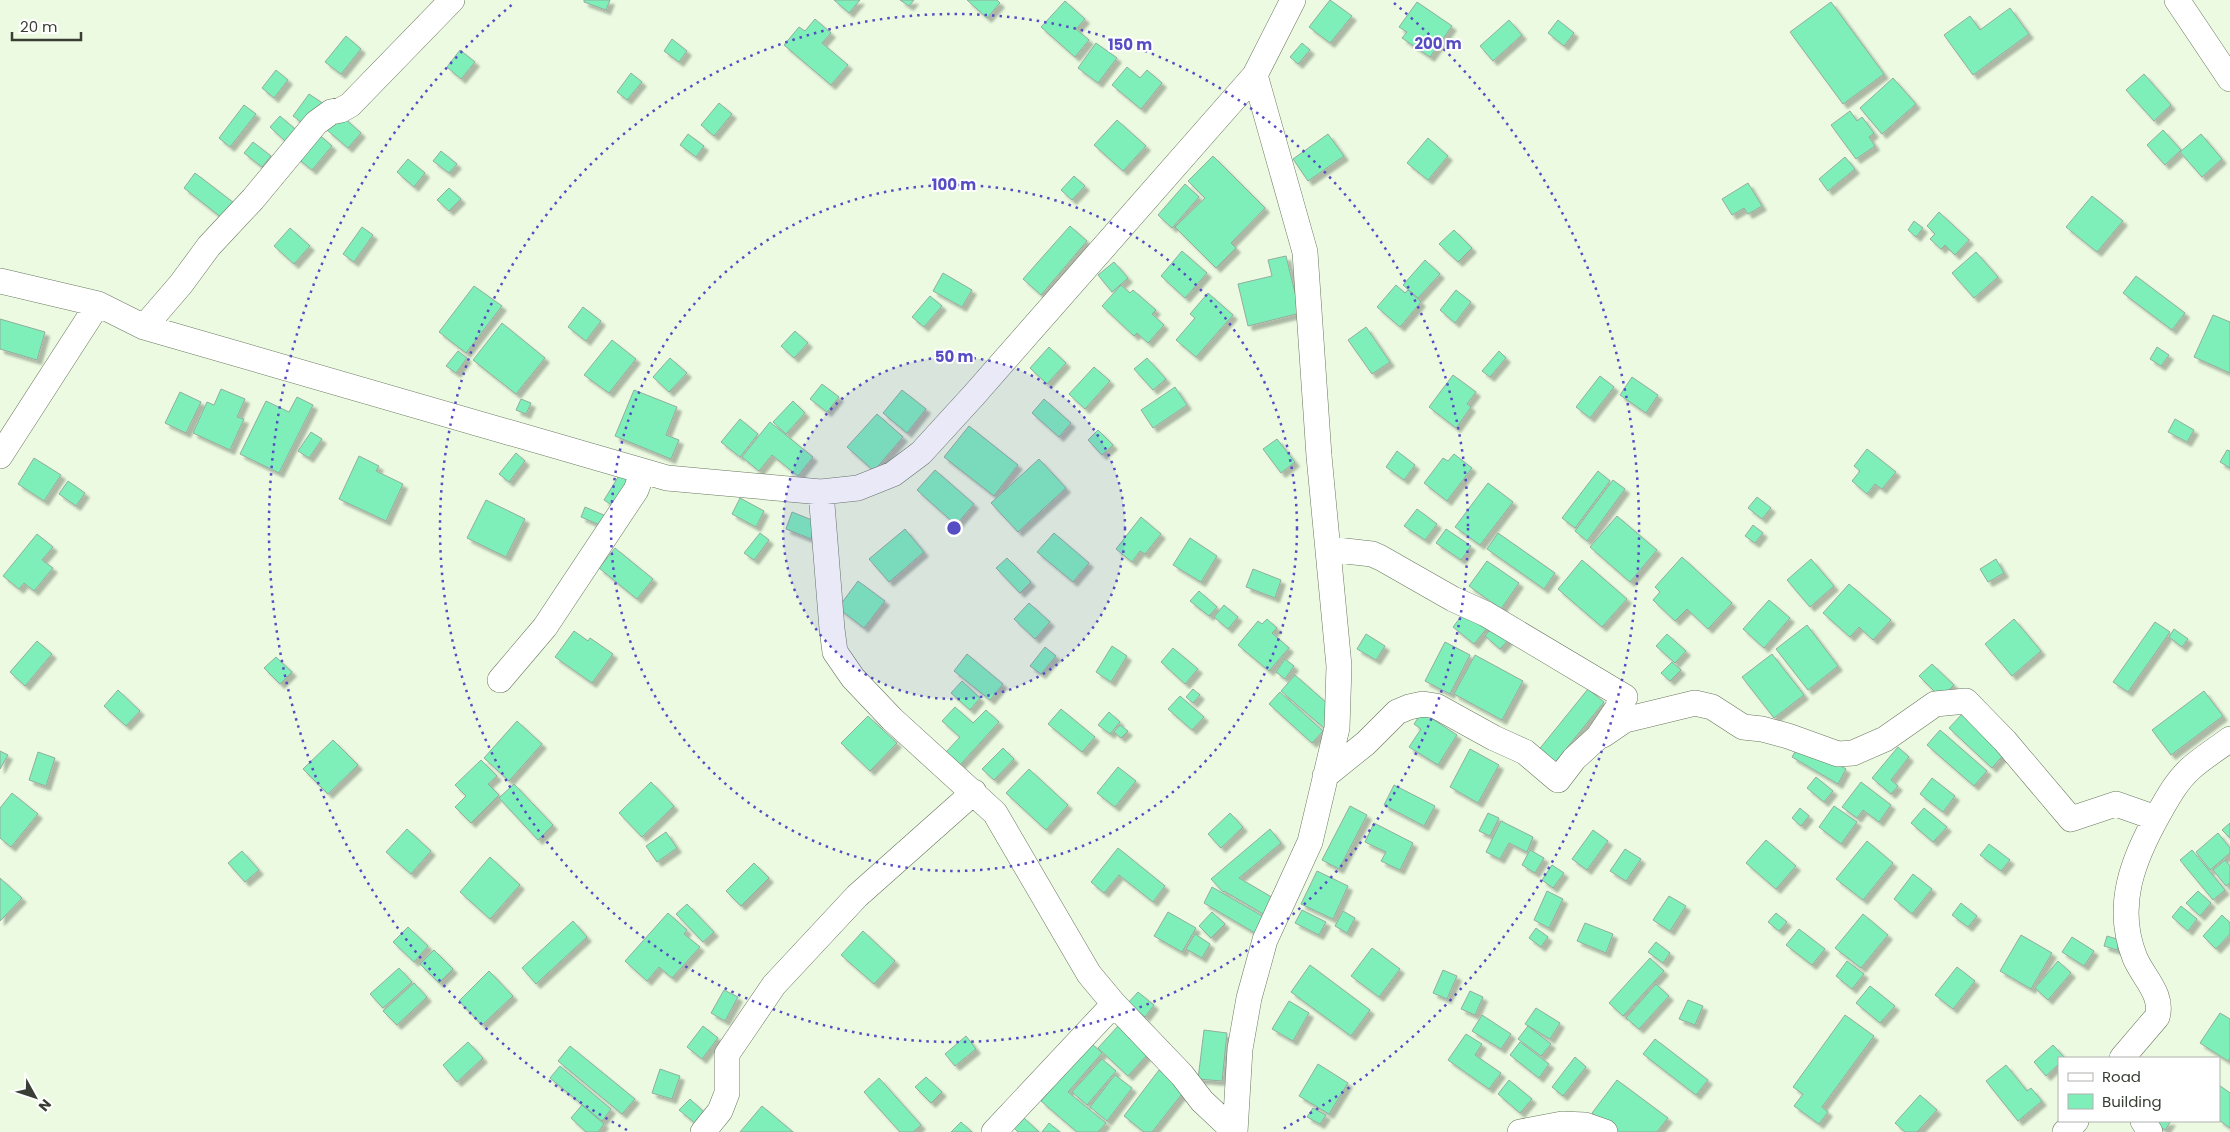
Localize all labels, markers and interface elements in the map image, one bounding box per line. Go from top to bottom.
scale bar [12,10,81,42]
text: 20 m [20,16,58,37]
text: 200 m [1414,33,1462,54]
text: 150 m [1108,34,1152,55]
text: 100 m [932,174,976,195]
text: 50 m [935,346,973,367]
centre of rings [945,519,963,537]
legend [2058,1057,2220,1122]
text: Road [2102,1066,2141,1087]
north arrow [10,1072,60,1122]
text: Building [2102,1091,2162,1112]
text: N [34,1095,56,1116]

